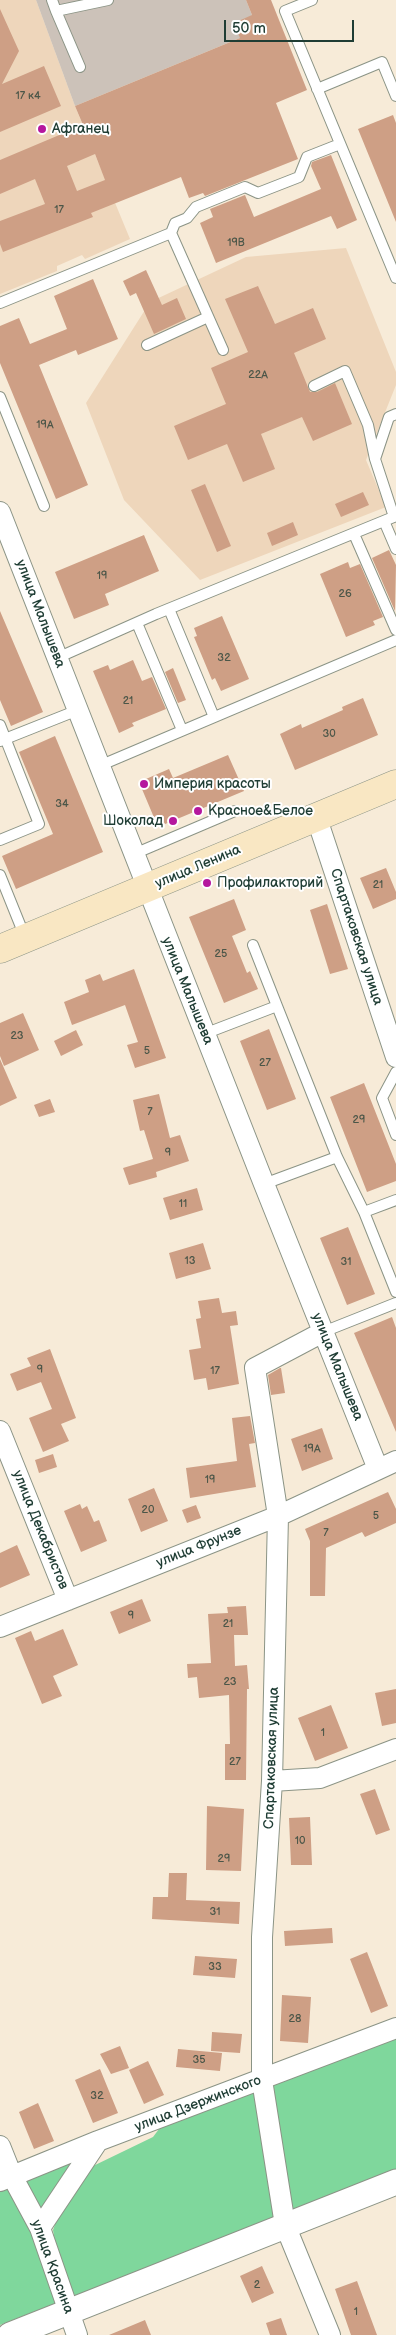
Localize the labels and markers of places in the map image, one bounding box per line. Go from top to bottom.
place label: Афганец [52,121,110,137]
marker: Афганец [36,123,48,135]
place label: Империя красоты [154,776,271,792]
marker: Империя красоты [138,778,150,790]
place label: Красное&Белое [208,803,313,819]
marker: Красное&Белое [192,805,204,817]
place label: Шоколад [103,813,163,829]
marker: Шоколад [167,815,179,827]
place label: Профилакторий [217,875,323,891]
marker: Профилакторий [201,877,213,889]

